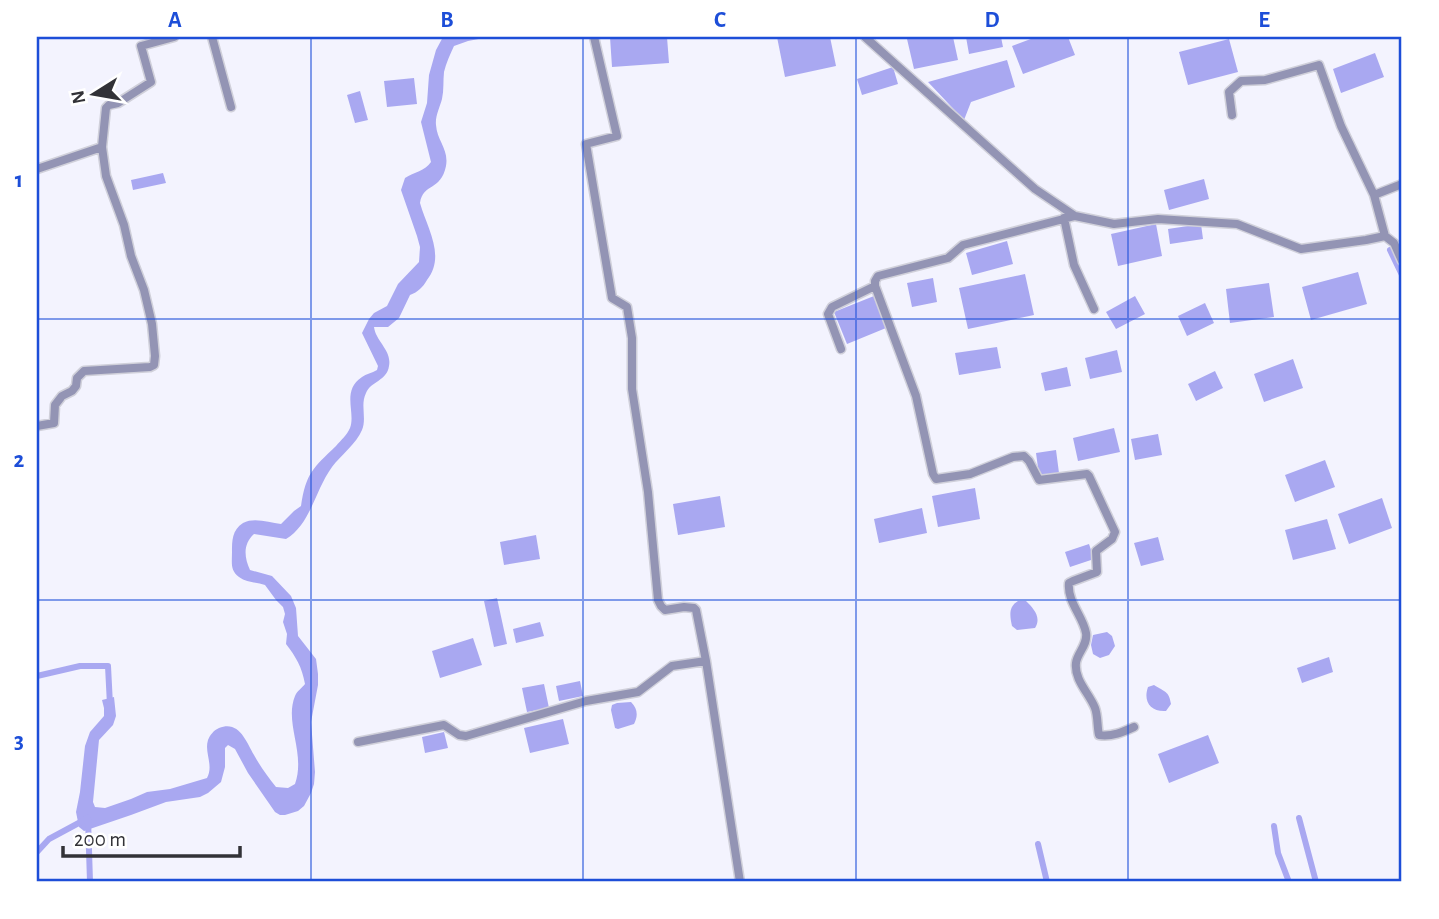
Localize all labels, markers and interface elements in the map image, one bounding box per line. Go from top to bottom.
text: A [168,9,182,32]
text: B [440,9,454,32]
text: C [714,9,726,32]
text: D [984,9,1000,32]
text: E [1258,9,1270,32]
north arrow [60,60,130,130]
text: N [68,89,89,105]
text: 1 [15,169,23,192]
text: 2 [14,449,25,472]
text: 3 [14,730,24,753]
scale bar [63,814,240,858]
text: 200 m [74,829,126,850]

